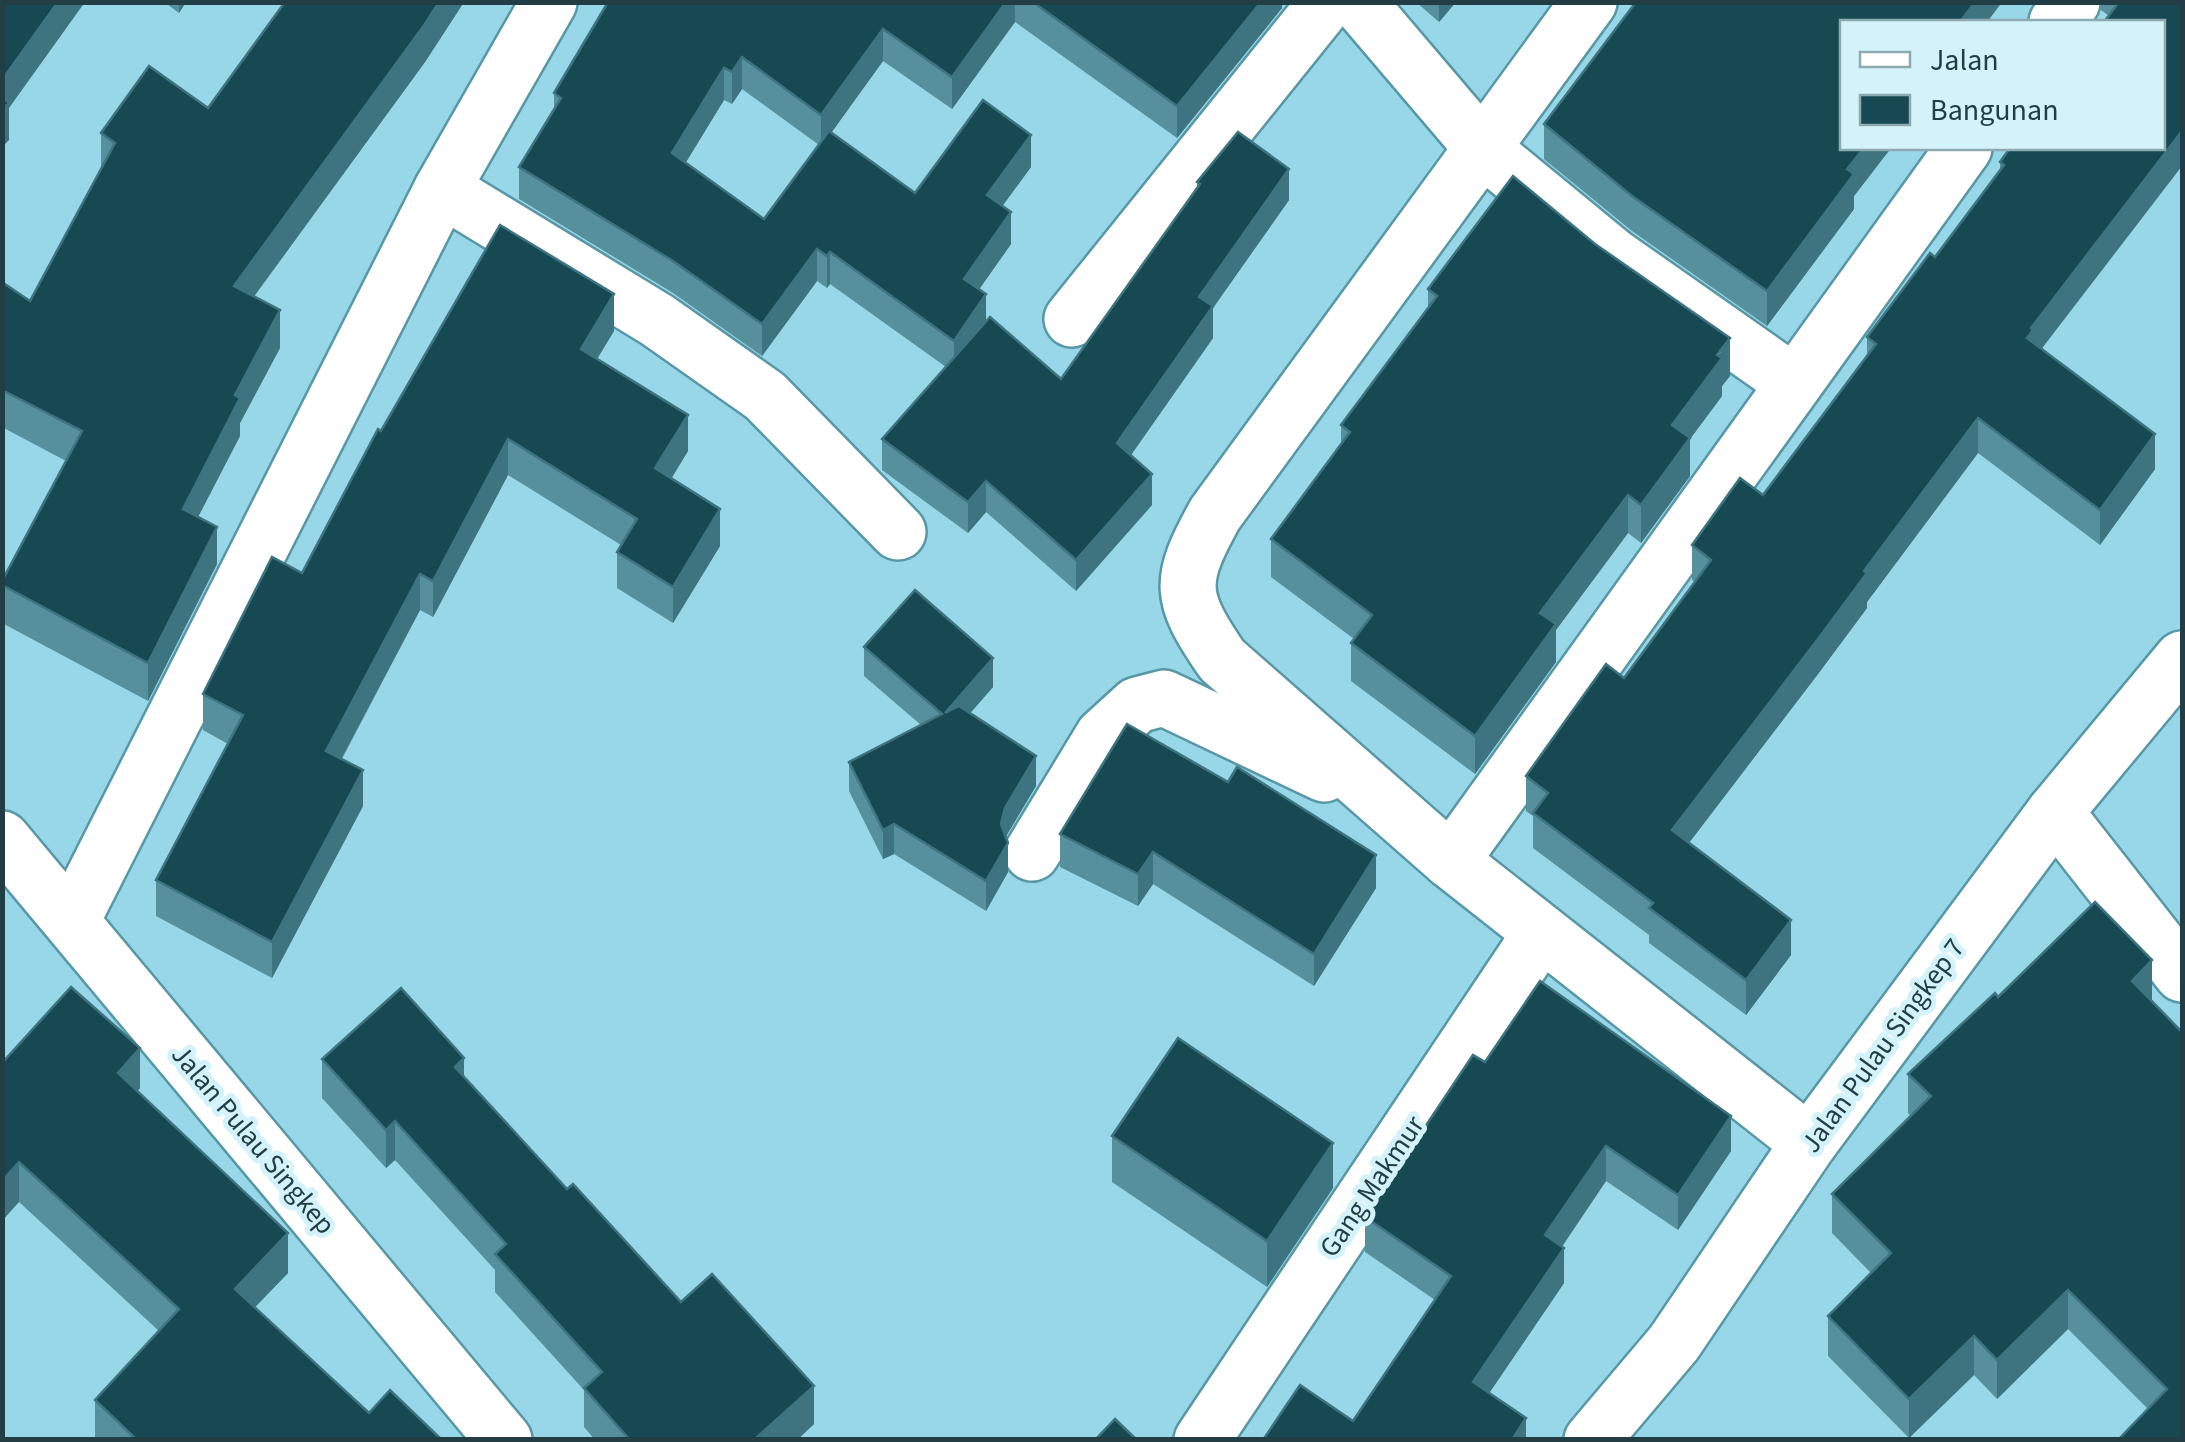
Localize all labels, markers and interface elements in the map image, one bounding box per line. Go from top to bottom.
legend [1840,20,2165,150]
text: Jalan [1930,39,1999,82]
text: Bangunan [1930,89,2059,132]
street label: Jalan Pulau Singkep 7 [1791,930,1974,1161]
street label: Jalan Pulau Singkep [162,1036,345,1243]
street label: Gang Makmur [1310,1108,1434,1265]

